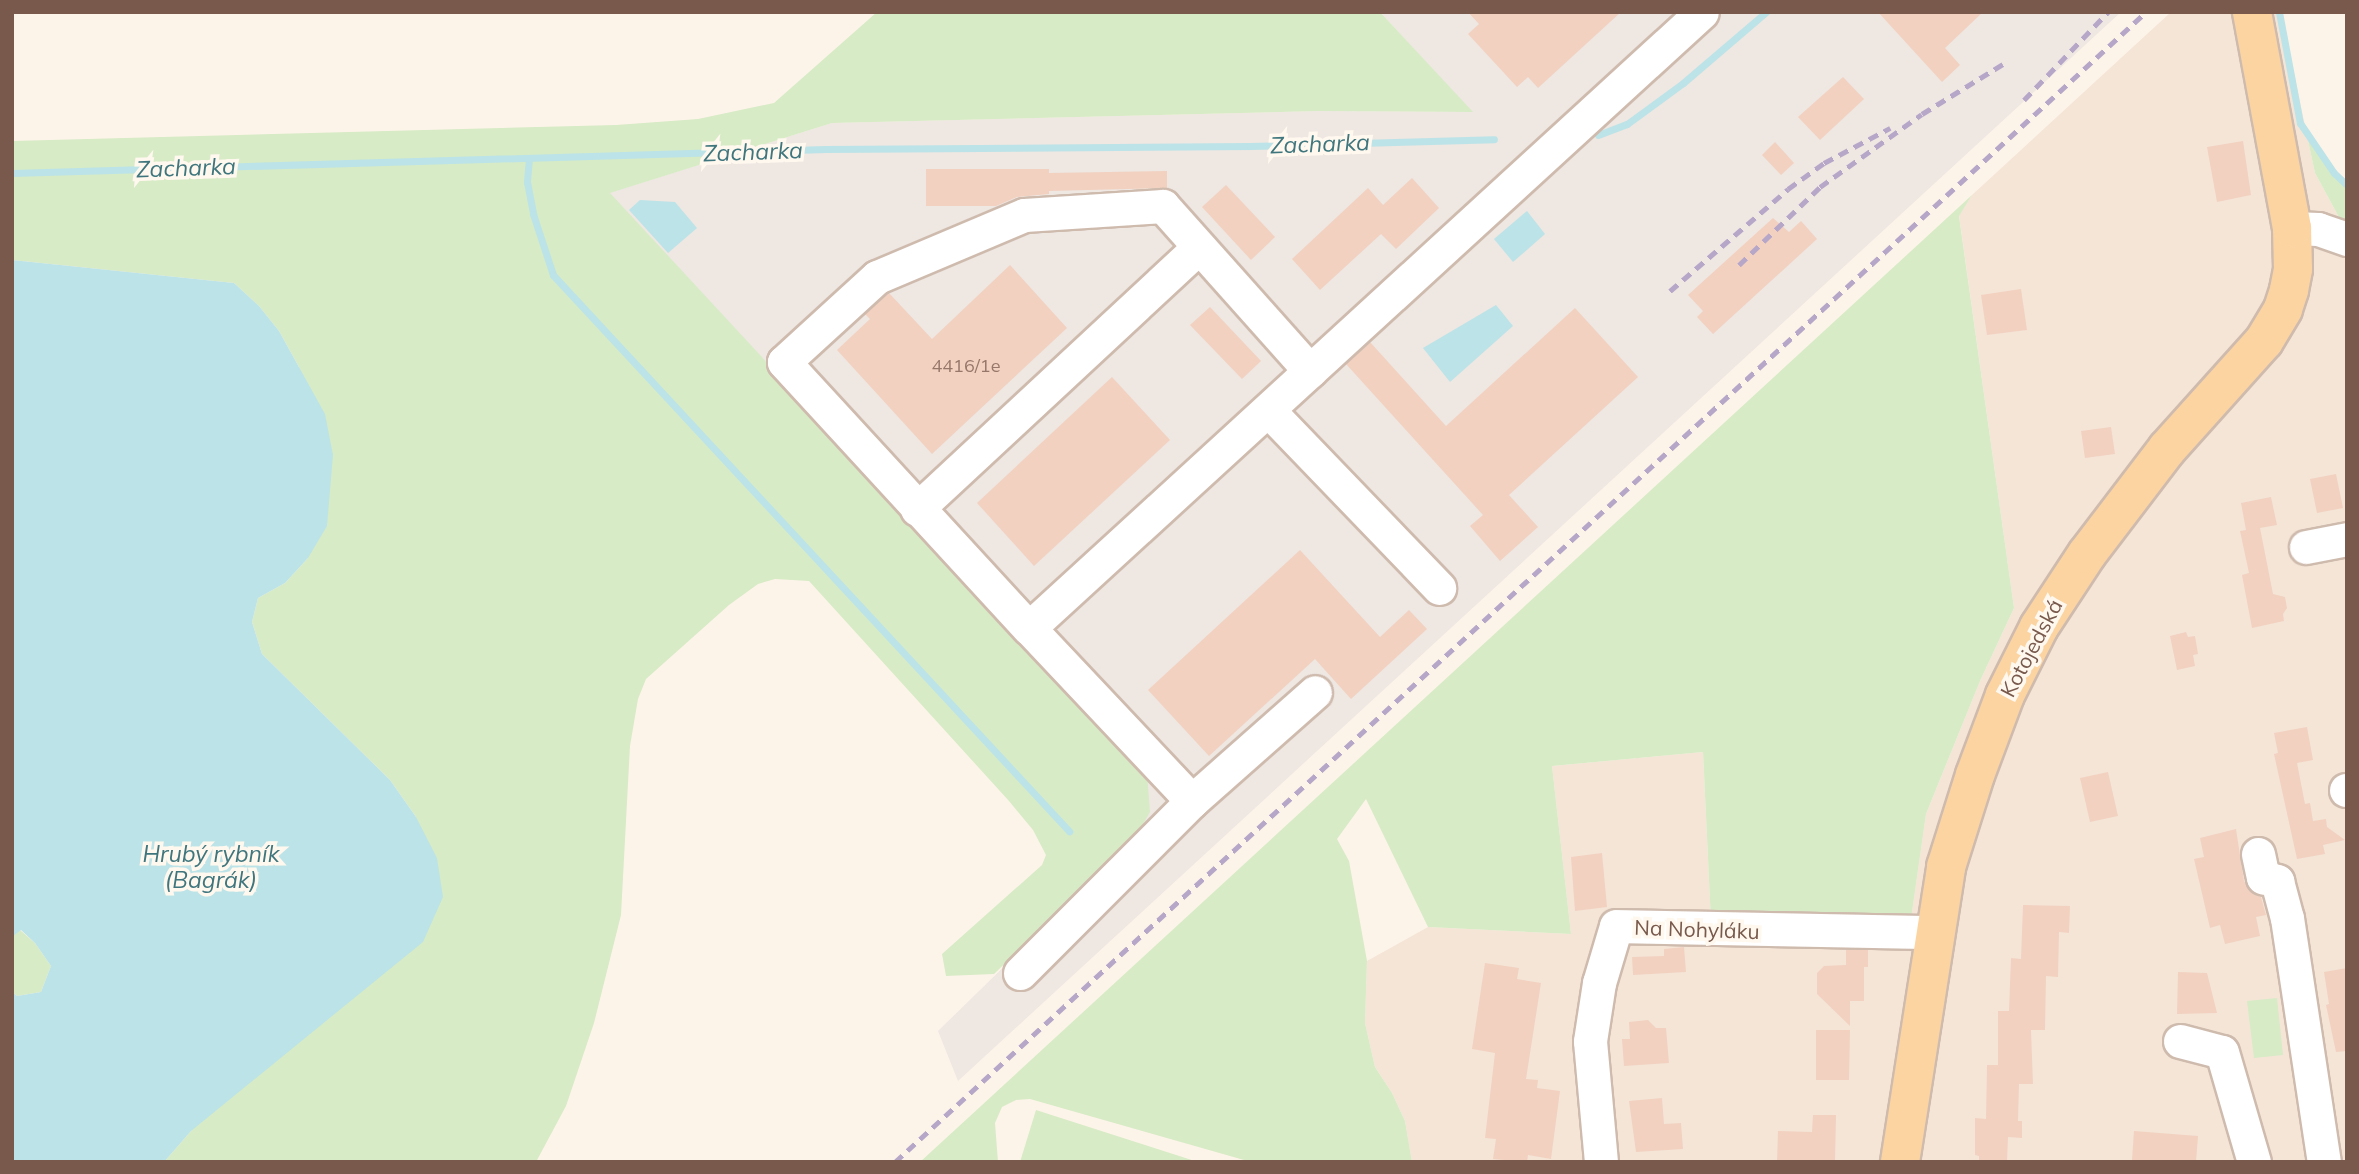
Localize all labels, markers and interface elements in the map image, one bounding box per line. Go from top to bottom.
water label: Zacharka [1270,128,1370,160]
water label: Zacharka [703,136,803,168]
water label: Zacharka [136,152,236,184]
house number: 4416/1e [932,355,1000,377]
street label: Kotojedská [1995,595,2067,701]
water label: Hrubý rybník (Bagrák) [142,840,280,894]
street label: Na Nohyláku [1634,914,1760,944]

